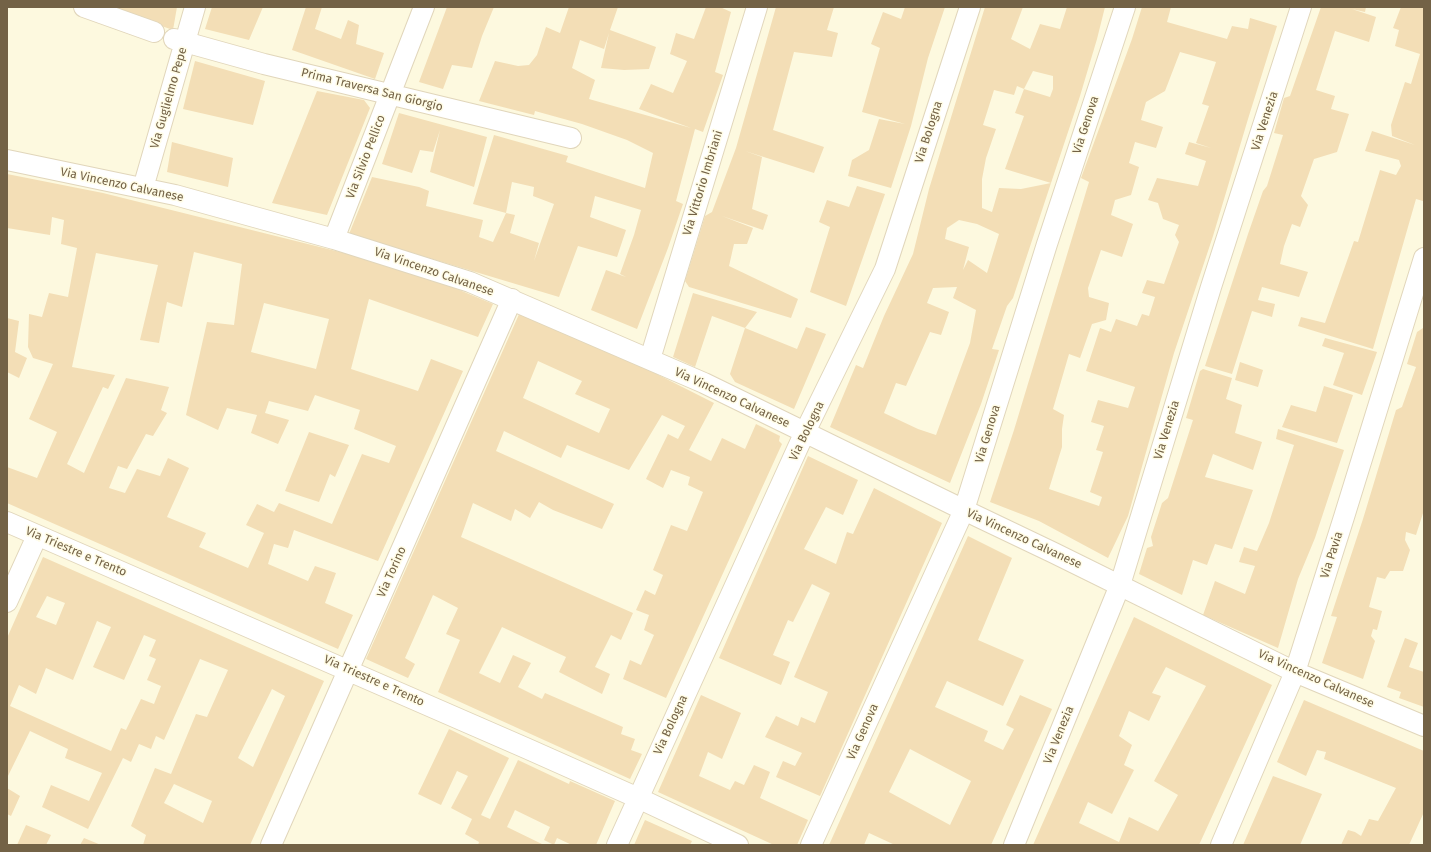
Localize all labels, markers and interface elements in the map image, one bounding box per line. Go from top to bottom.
street label: Via Guglielmo Pepe [148,46,190,150]
street label: Prima Traversa San Giorgio [300,65,444,115]
street label: Via Venezia [1249,90,1281,152]
street label: Via Genova [1070,94,1102,156]
street label: Via Bologna [912,99,946,165]
street label: Via Silvio Pellico [343,113,389,201]
street label: Via Vittorio Imbriani [680,129,726,237]
street label: Via Vincenzo Calvanese [59,165,185,205]
street label: Via Vincenzo Calvanese [372,245,496,299]
street label: Via Vincenzo Calvanese [672,365,792,431]
street label: Via Bologna [786,399,828,463]
street label: Via Venezia [1151,399,1183,461]
street label: Via Genova [972,403,1004,465]
street label: Via Vincenzo Calvanese [964,506,1084,572]
street label: Via Triestre e Trento [23,524,129,580]
street label: Via Pavia [1318,530,1346,580]
street label: Via Torino [374,544,410,600]
street label: Via Vincenzo Calvanese [1256,647,1376,711]
street label: Via Triestre e Trento [321,652,427,710]
street label: Via Bologna [651,693,691,757]
street label: Via Genova [844,702,882,762]
street label: Via Venezia [1041,704,1077,766]

